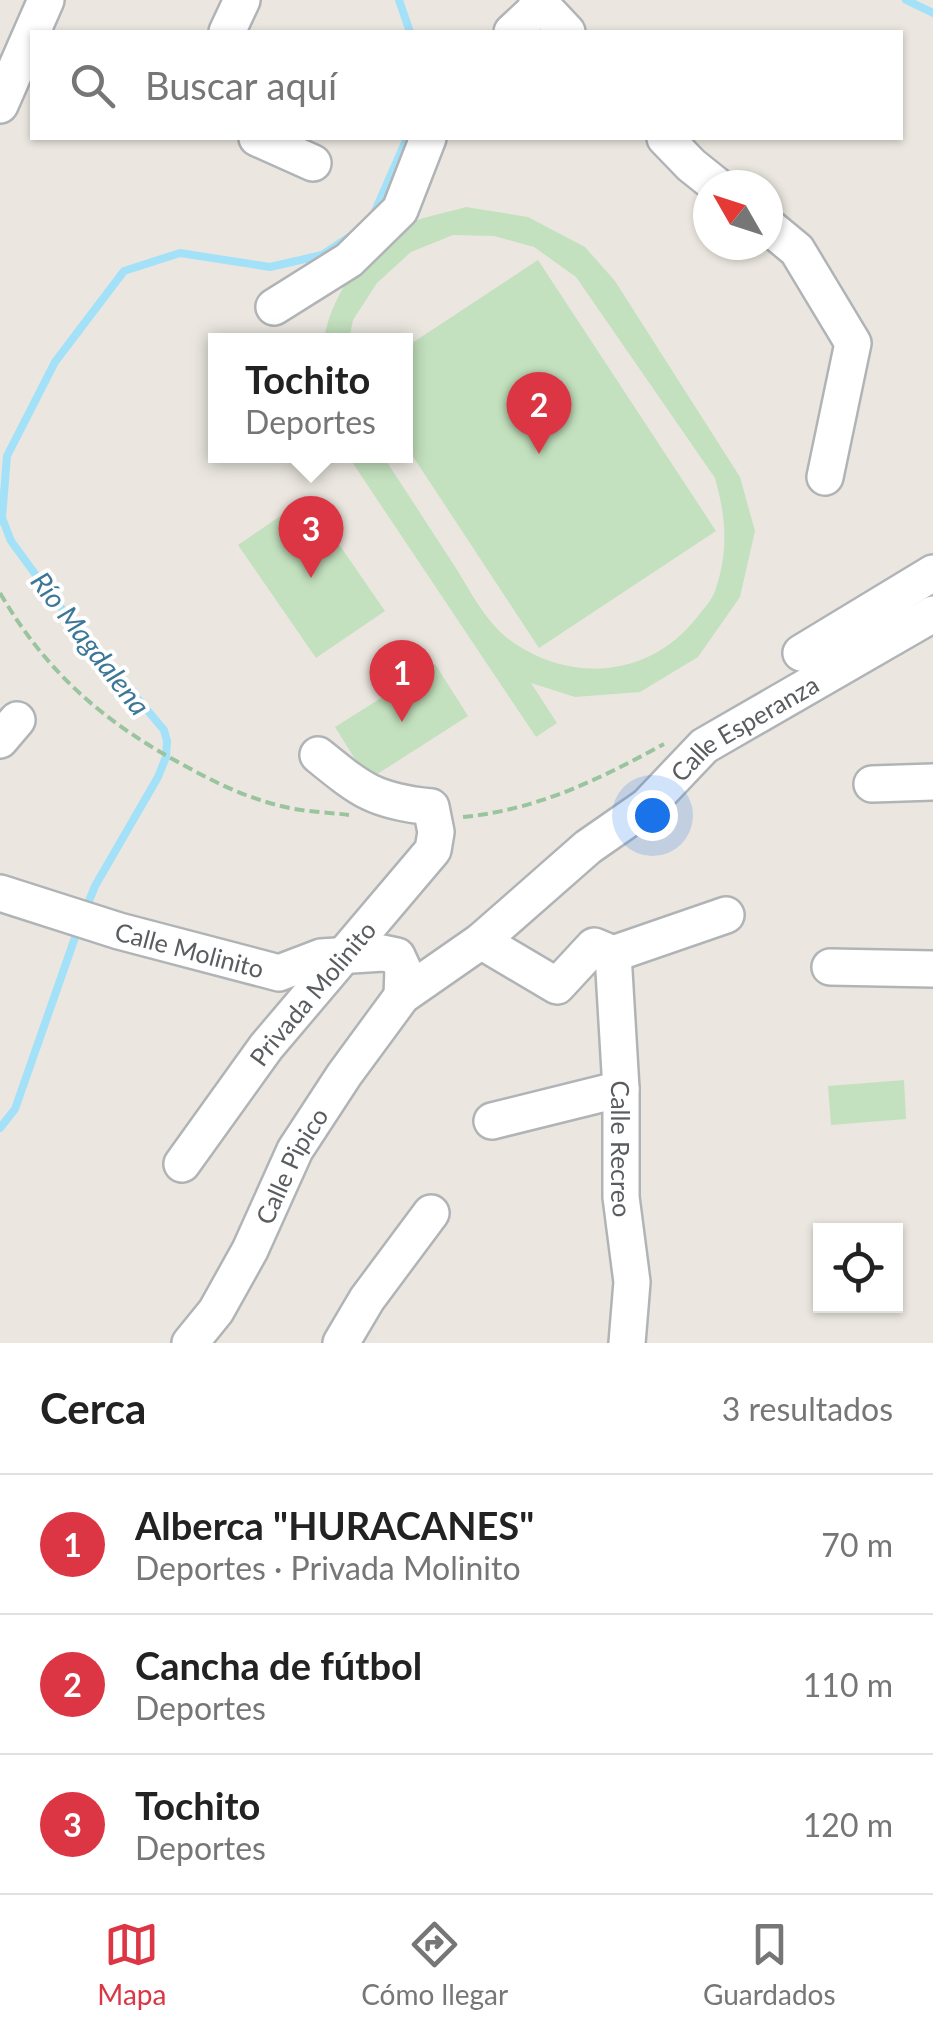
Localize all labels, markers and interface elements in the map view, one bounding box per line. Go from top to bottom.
search box [30,30,903,140]
icon: search [65,58,120,113]
text: Buscar aquí [145,62,337,108]
north arrow [693,170,783,260]
popup [208,333,413,463]
text: Tochito [245,356,370,402]
pin: 2 [506,372,572,454]
text: Deportes [245,402,376,441]
pin: 3 [278,496,344,578]
water label: Río Magdalena [24,564,158,722]
pin: 1 [370,640,434,722]
street label: Calle Esperanza [664,668,824,787]
your location [627,790,678,841]
street label: Privada Molinito [243,915,381,1071]
street label: Calle Molinito [112,916,267,983]
street label: Calle Recreo [606,1080,638,1219]
street label: Calle Pipico [249,1102,334,1229]
map controls [813,1223,903,1313]
button: locate [813,1223,903,1313]
text: Cerca [40,1383,146,1433]
text: 3 resultados [722,1389,893,1428]
text: Alberca "HURACANES" [135,1502,534,1548]
text: 1 [63,1525,82,1564]
text: 70 m [821,1525,893,1564]
text: Deportes · Privada Molinito [135,1548,521,1587]
text: Cancha de fútbol [135,1642,422,1688]
text: 2 [63,1665,82,1704]
text: 110 m [803,1665,893,1704]
text: Deportes [135,1688,266,1727]
text: Tochito [135,1782,260,1828]
text: 3 [63,1805,82,1844]
text: 120 m [803,1805,893,1844]
text: Deportes [135,1828,266,1867]
tab: Mapa [97,1917,166,2011]
tab: Cómo llegar [361,1917,508,2011]
tab: Guardados [703,1917,836,2011]

